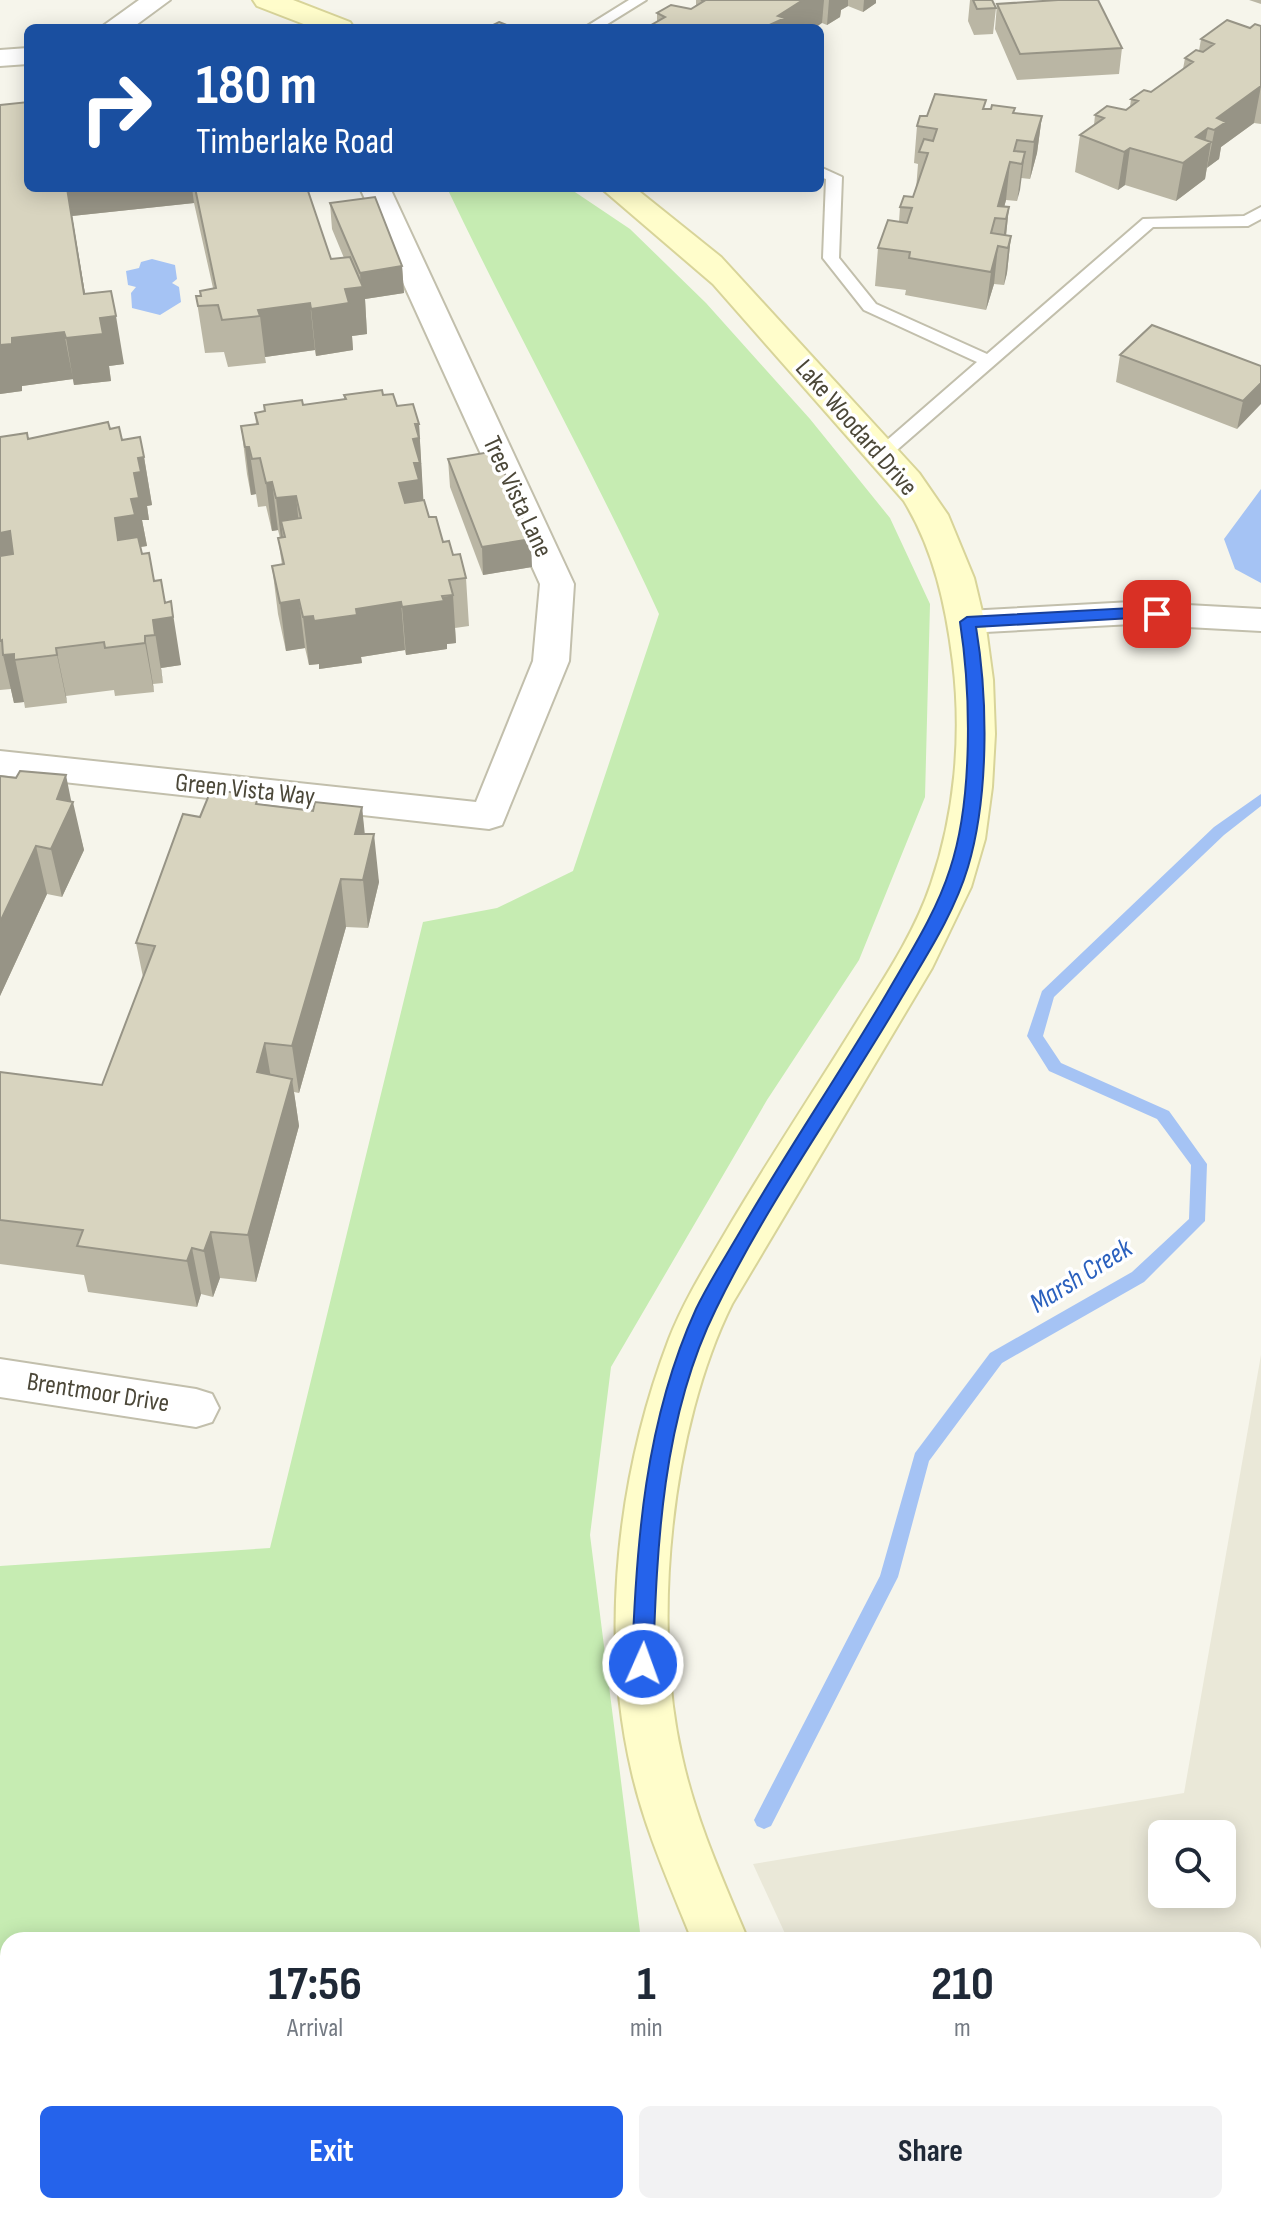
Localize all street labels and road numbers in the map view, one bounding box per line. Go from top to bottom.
street label: Lake Woodard Drive [789,354,923,502]
street label: Tree Vista Lane [476,432,558,562]
street label: Green Vista Way [174,767,316,813]
street label: Brentmoor Drive [25,1366,171,1420]

